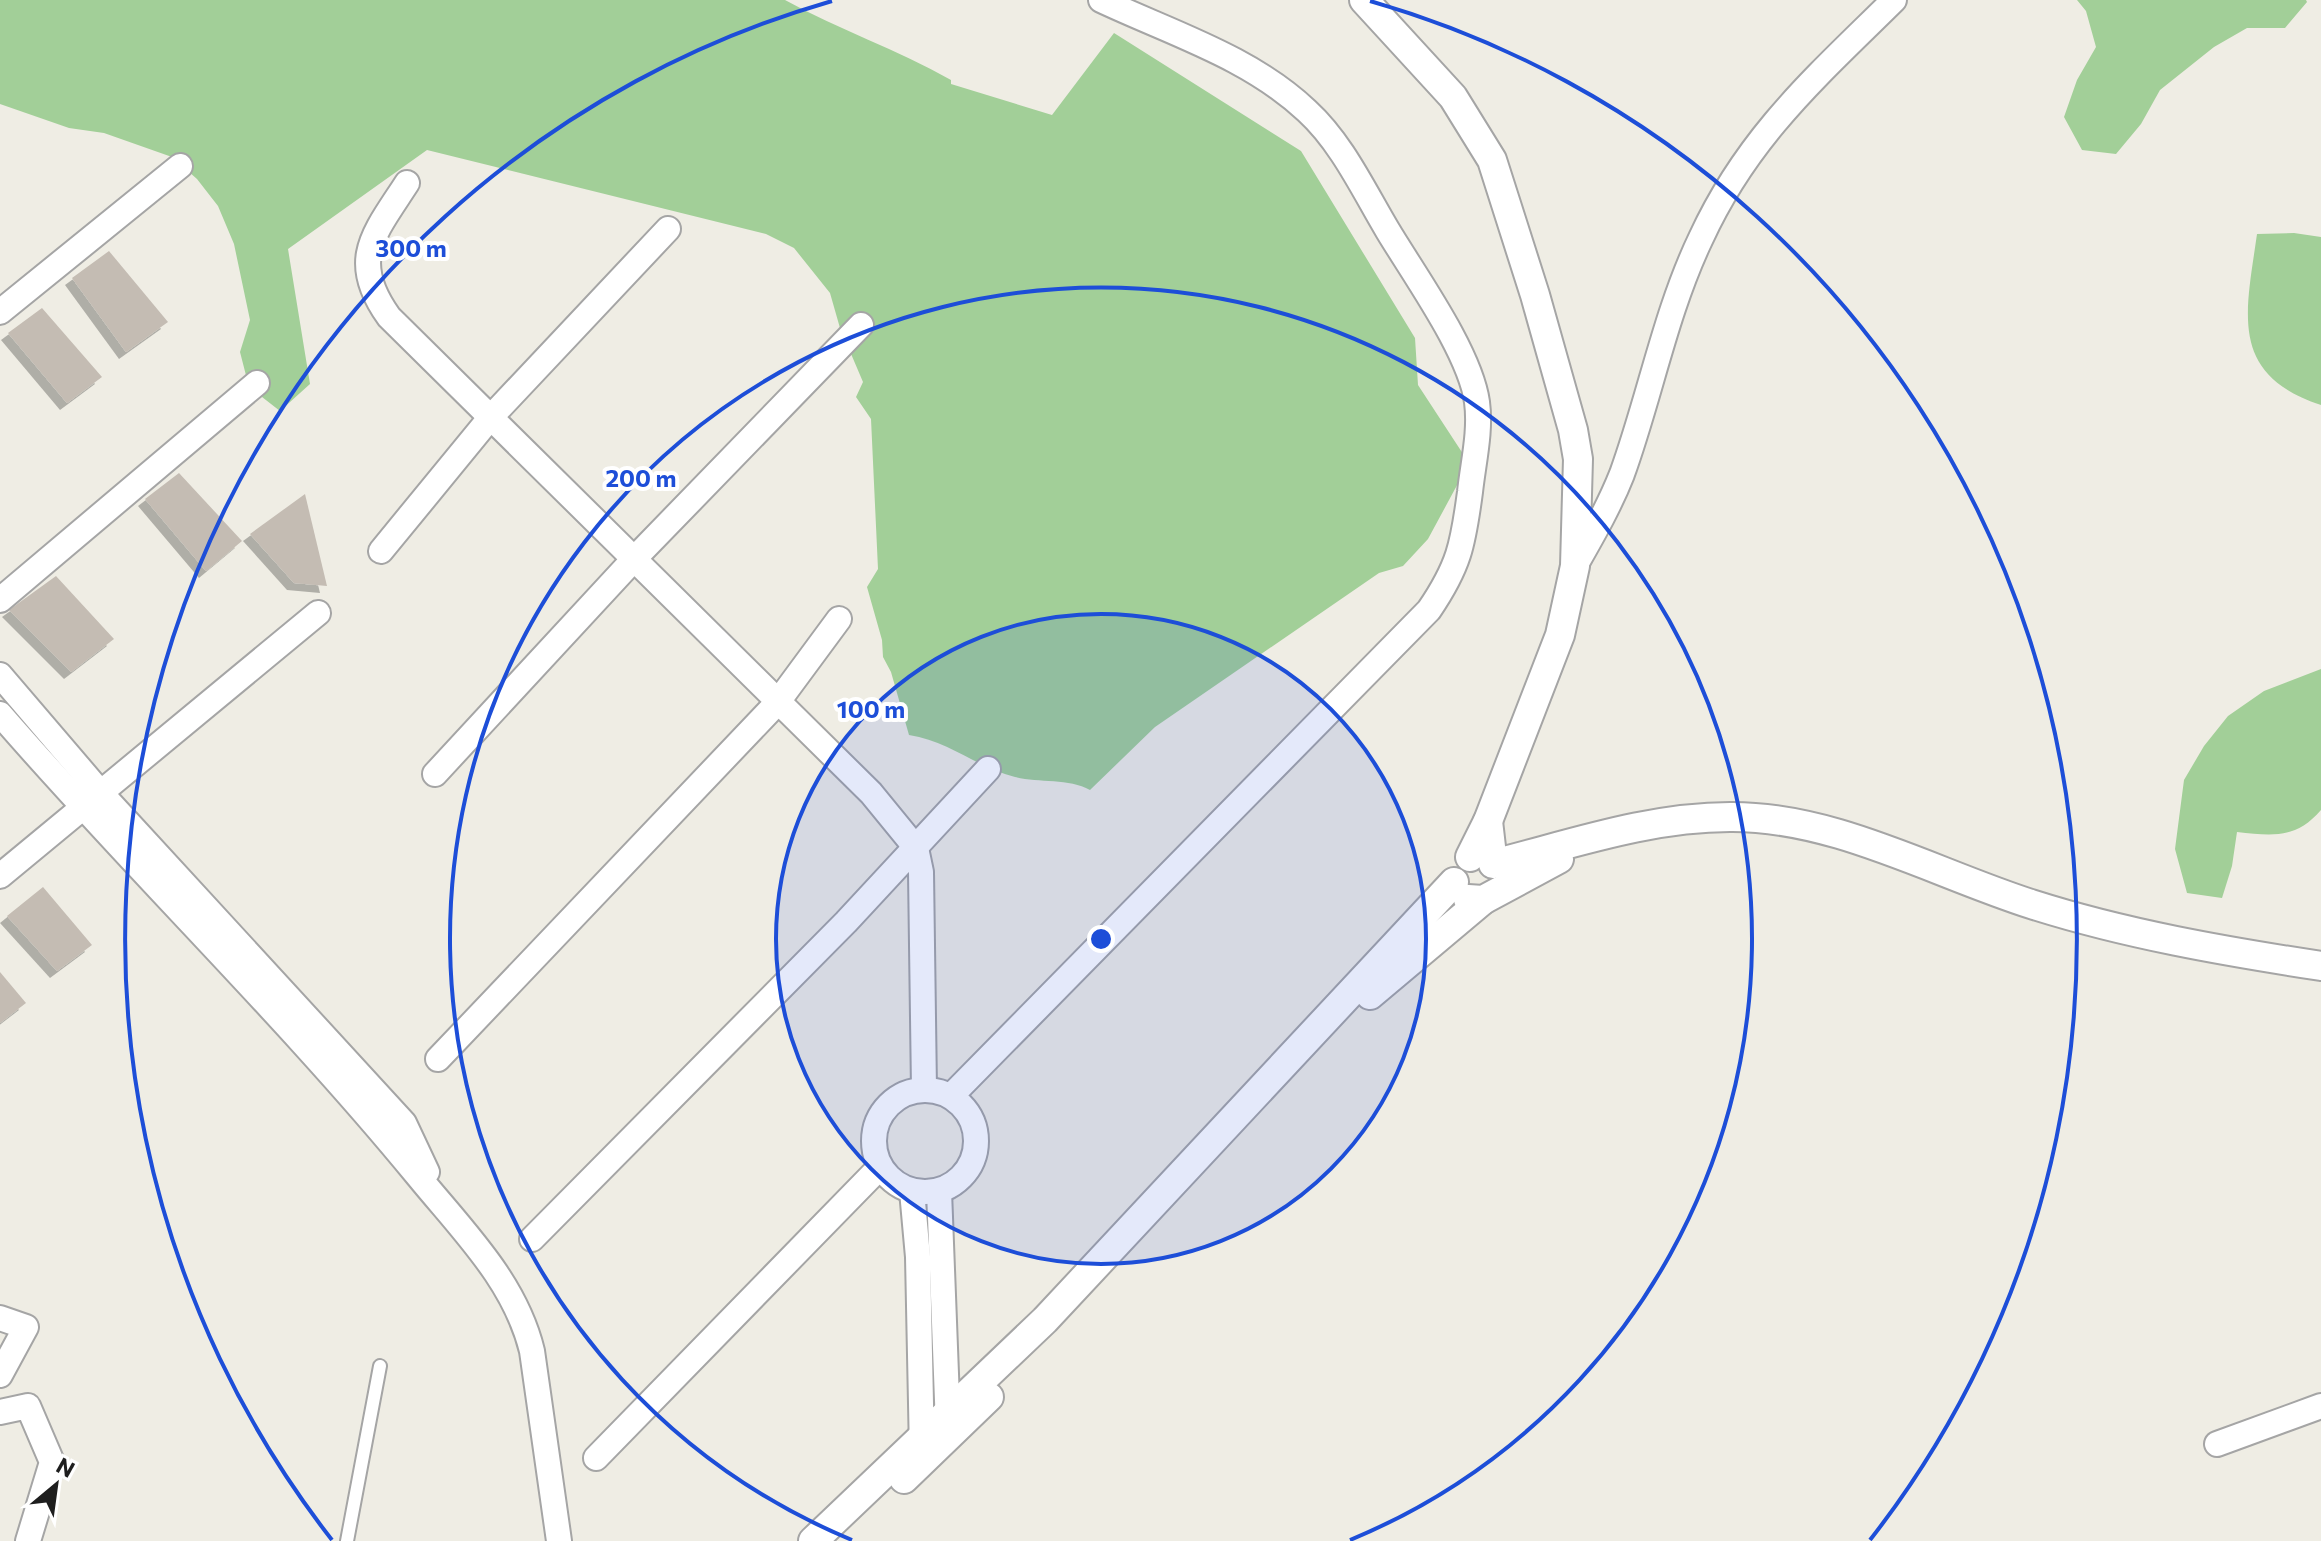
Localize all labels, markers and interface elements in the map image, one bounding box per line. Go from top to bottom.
text: 300 m [375,233,447,262]
text: 200 m [606,463,676,492]
text: 100 m [837,694,905,723]
centre of rings [1087,925,1115,953]
north arrow [16,1445,96,1525]
text: N [52,1451,80,1483]

